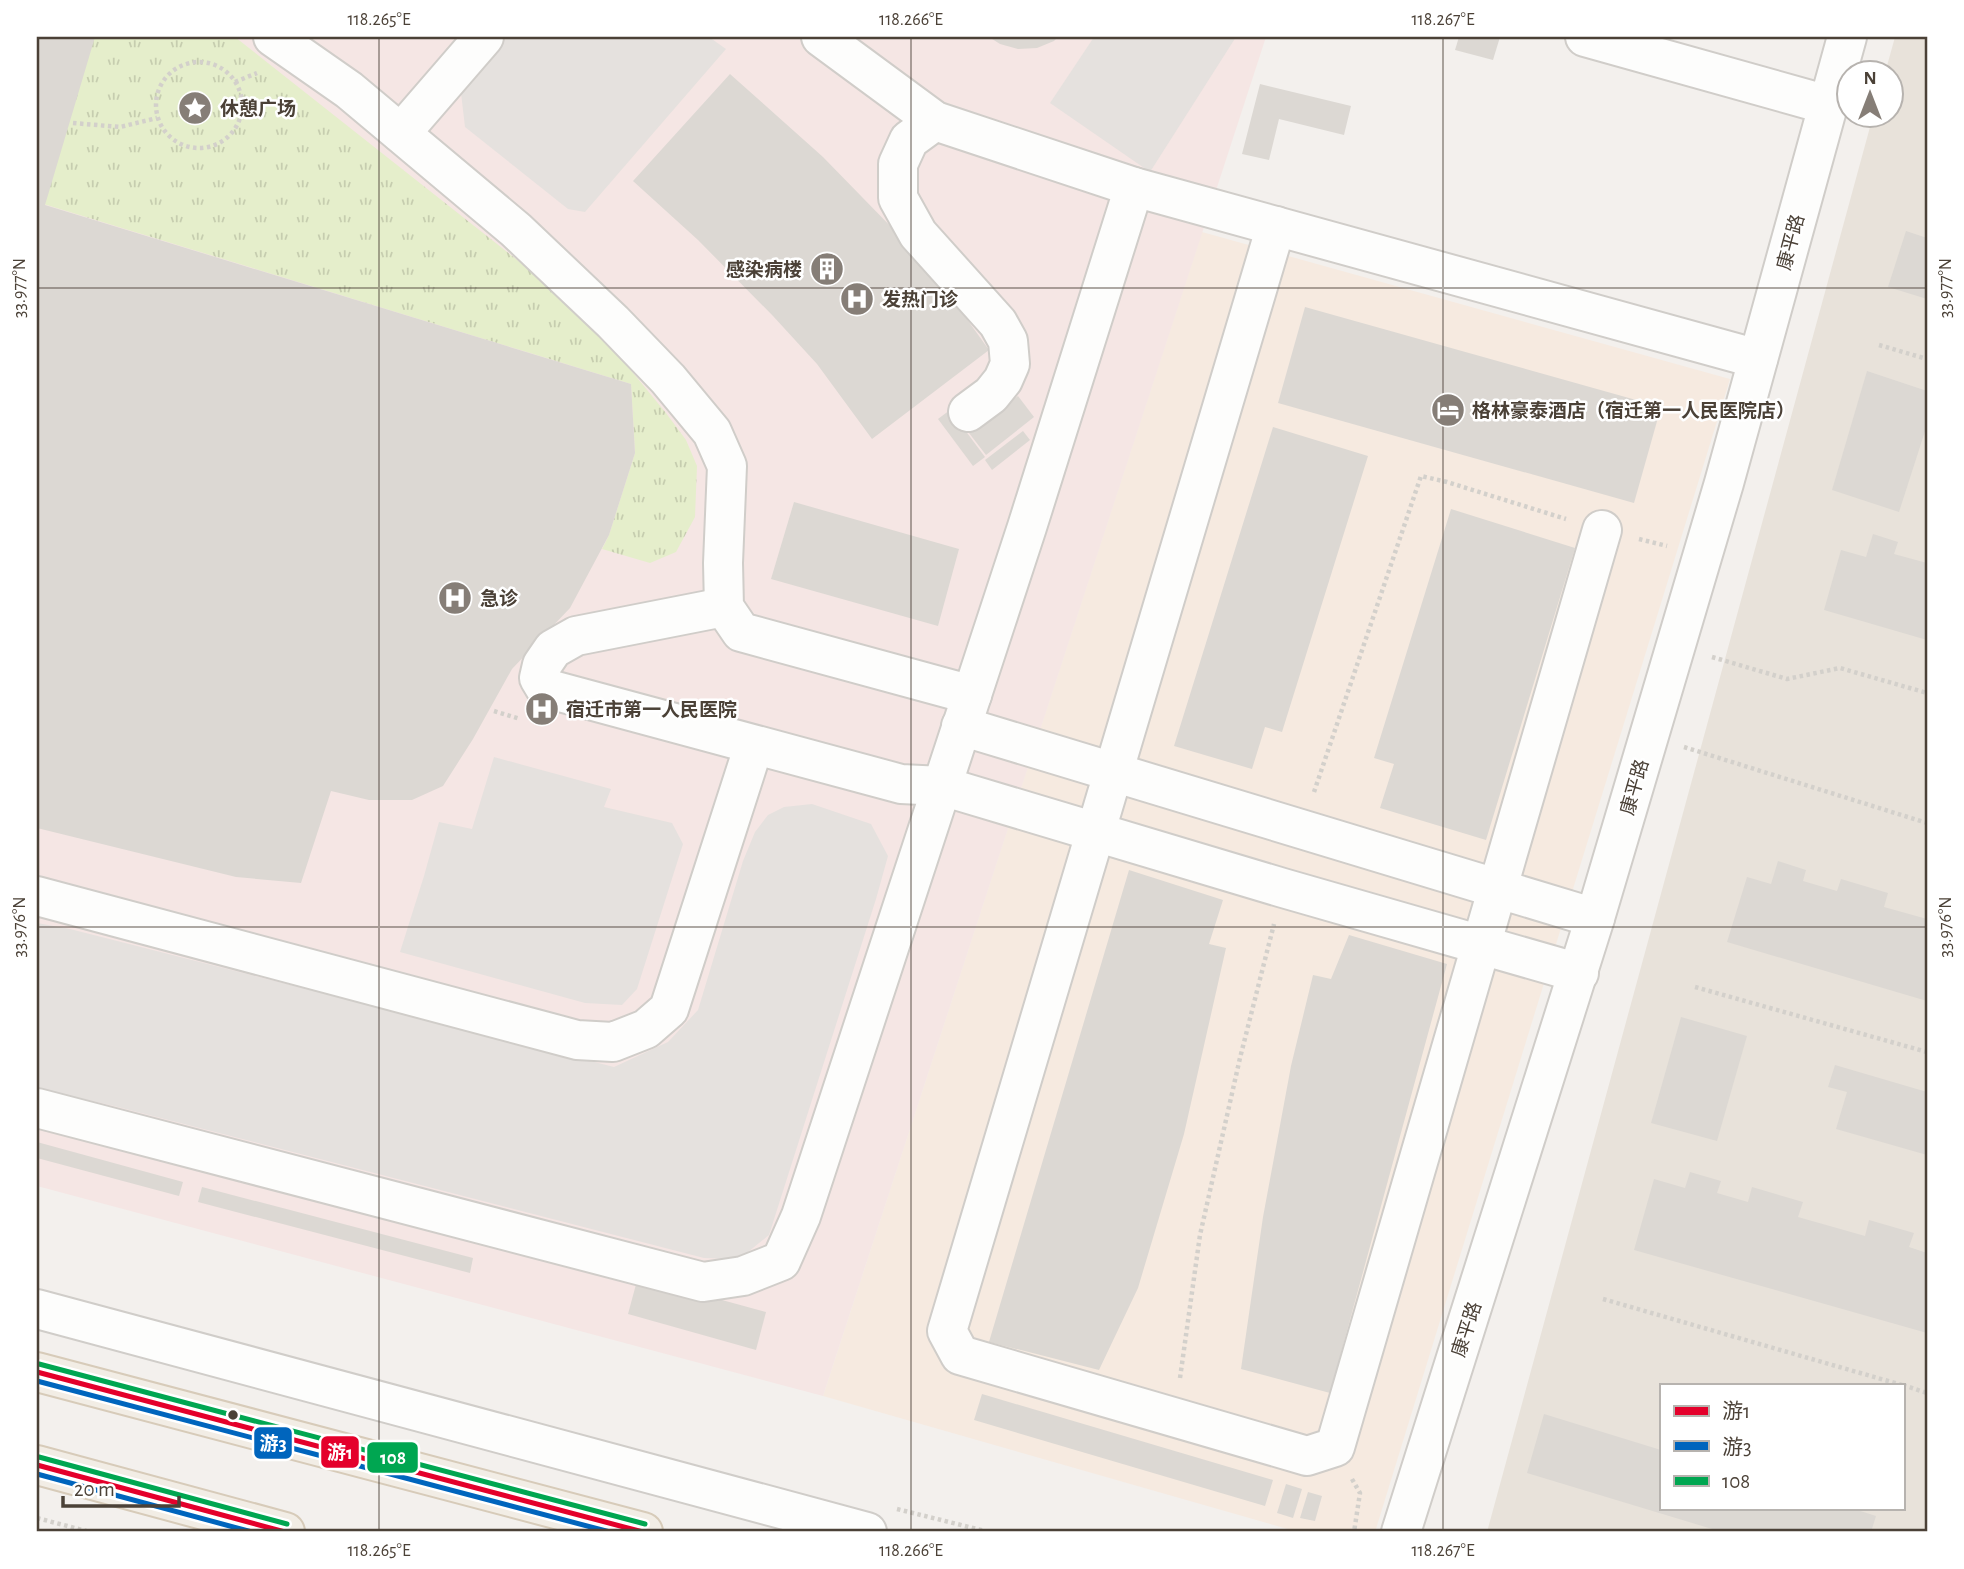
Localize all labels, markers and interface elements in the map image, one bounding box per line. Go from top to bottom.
text: 118.265°E [347,11,411,29]
text: 118.266°E [879,11,943,29]
text: 118.267°E [1411,11,1475,29]
north arrow [1834,60,1904,130]
text: N [1863,69,1877,88]
place icon: 休憩广场 [176,89,214,127]
place label: 休憩广场 [220,98,296,119]
street label: 康平路 [1773,212,1808,272]
building icon: 感染病楼 [808,250,846,288]
text: 33.977°N [11,258,29,318]
text: 33.977°N [1937,258,1955,318]
place label: 感染病楼 [726,259,802,280]
hospital icon: 发热门诊 [838,280,876,318]
place label: 发热门诊 [882,289,959,310]
hotel icon: 格林豪泰酒店（宿迁第一人民医院店） [1429,391,1467,429]
place label: 格林豪泰酒店（宿迁第一人民医院店） [1472,400,1795,421]
hospital icon: 急诊 [436,579,474,617]
place label: 急诊 [480,588,519,609]
hospital icon: 宿迁市第一人民医院 [523,690,561,728]
place label: 宿迁市第一人民医院 [566,699,737,720]
street label: 康平路 [1617,757,1652,817]
text: 33.976°N [11,897,29,957]
text: 33.976°N [1937,897,1955,957]
street label: 康平路 [1448,1299,1485,1360]
legend [1660,1384,1904,1510]
text: 游1 [1722,1400,1750,1422]
unlabelled marker [226,1408,240,1422]
line badge: 游3 [253,1426,293,1460]
text: 游3 [259,1433,287,1454]
line badge: 游1 [320,1435,360,1469]
text: 游3 [1722,1436,1752,1458]
line badge: 108 [366,1441,419,1474]
text: 游1 [327,1442,353,1463]
text: 108 [380,1449,406,1468]
scale bar [63,1464,178,1508]
text: 108 [1722,1471,1750,1492]
text: 20 m [74,1479,115,1500]
text: 118.265°E [347,1542,411,1560]
text: 118.266°E [879,1542,943,1560]
text: 118.267°E [1411,1542,1475,1560]

